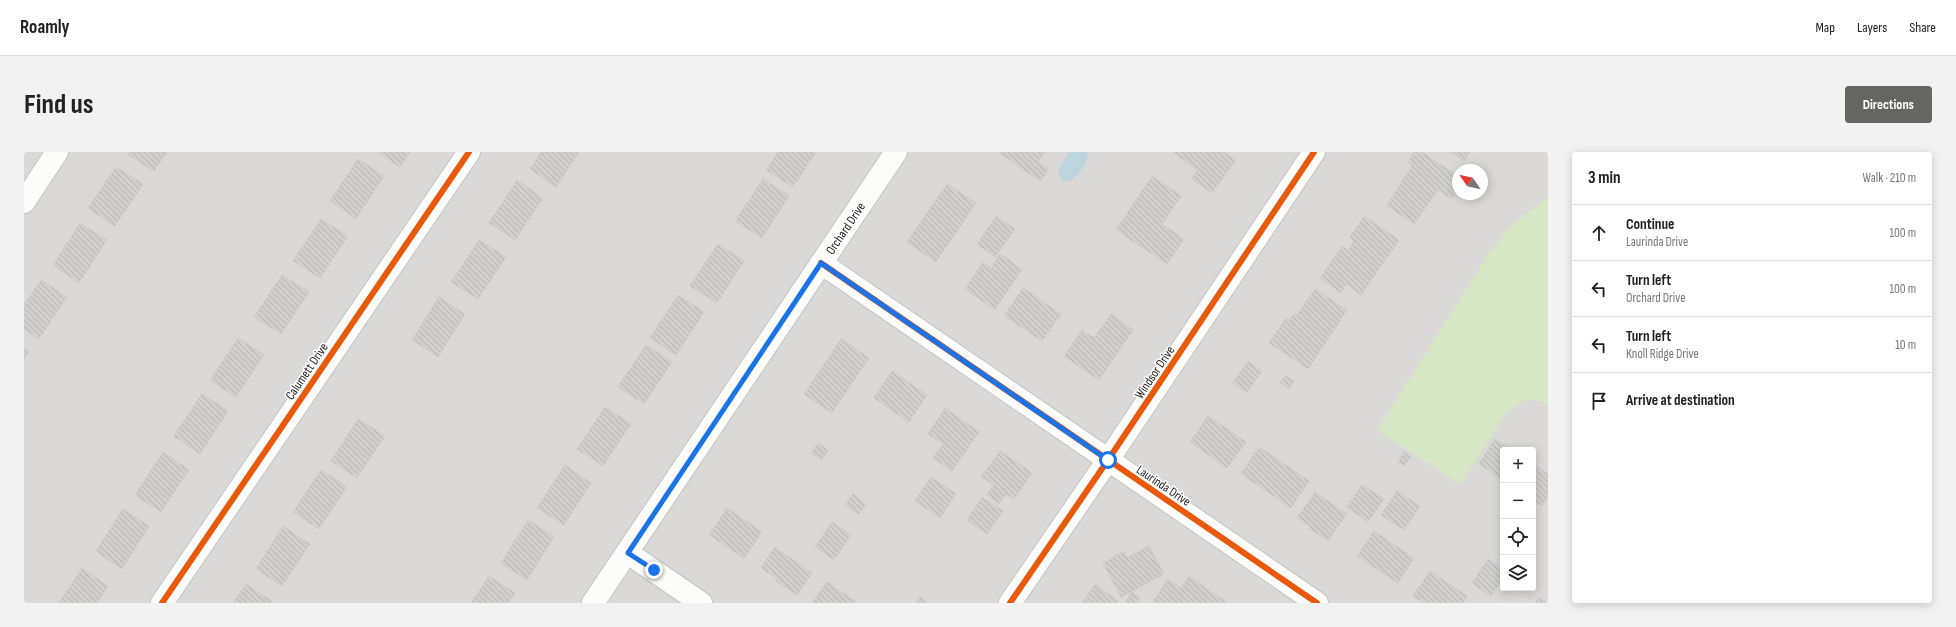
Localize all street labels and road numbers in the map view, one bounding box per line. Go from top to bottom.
street label: Orchard Drive [823,199,869,258]
street label: Calumett Drive [282,340,332,403]
street label: Windsor Drive [1131,343,1178,402]
street label: Laurinda Drive [1133,462,1194,510]

